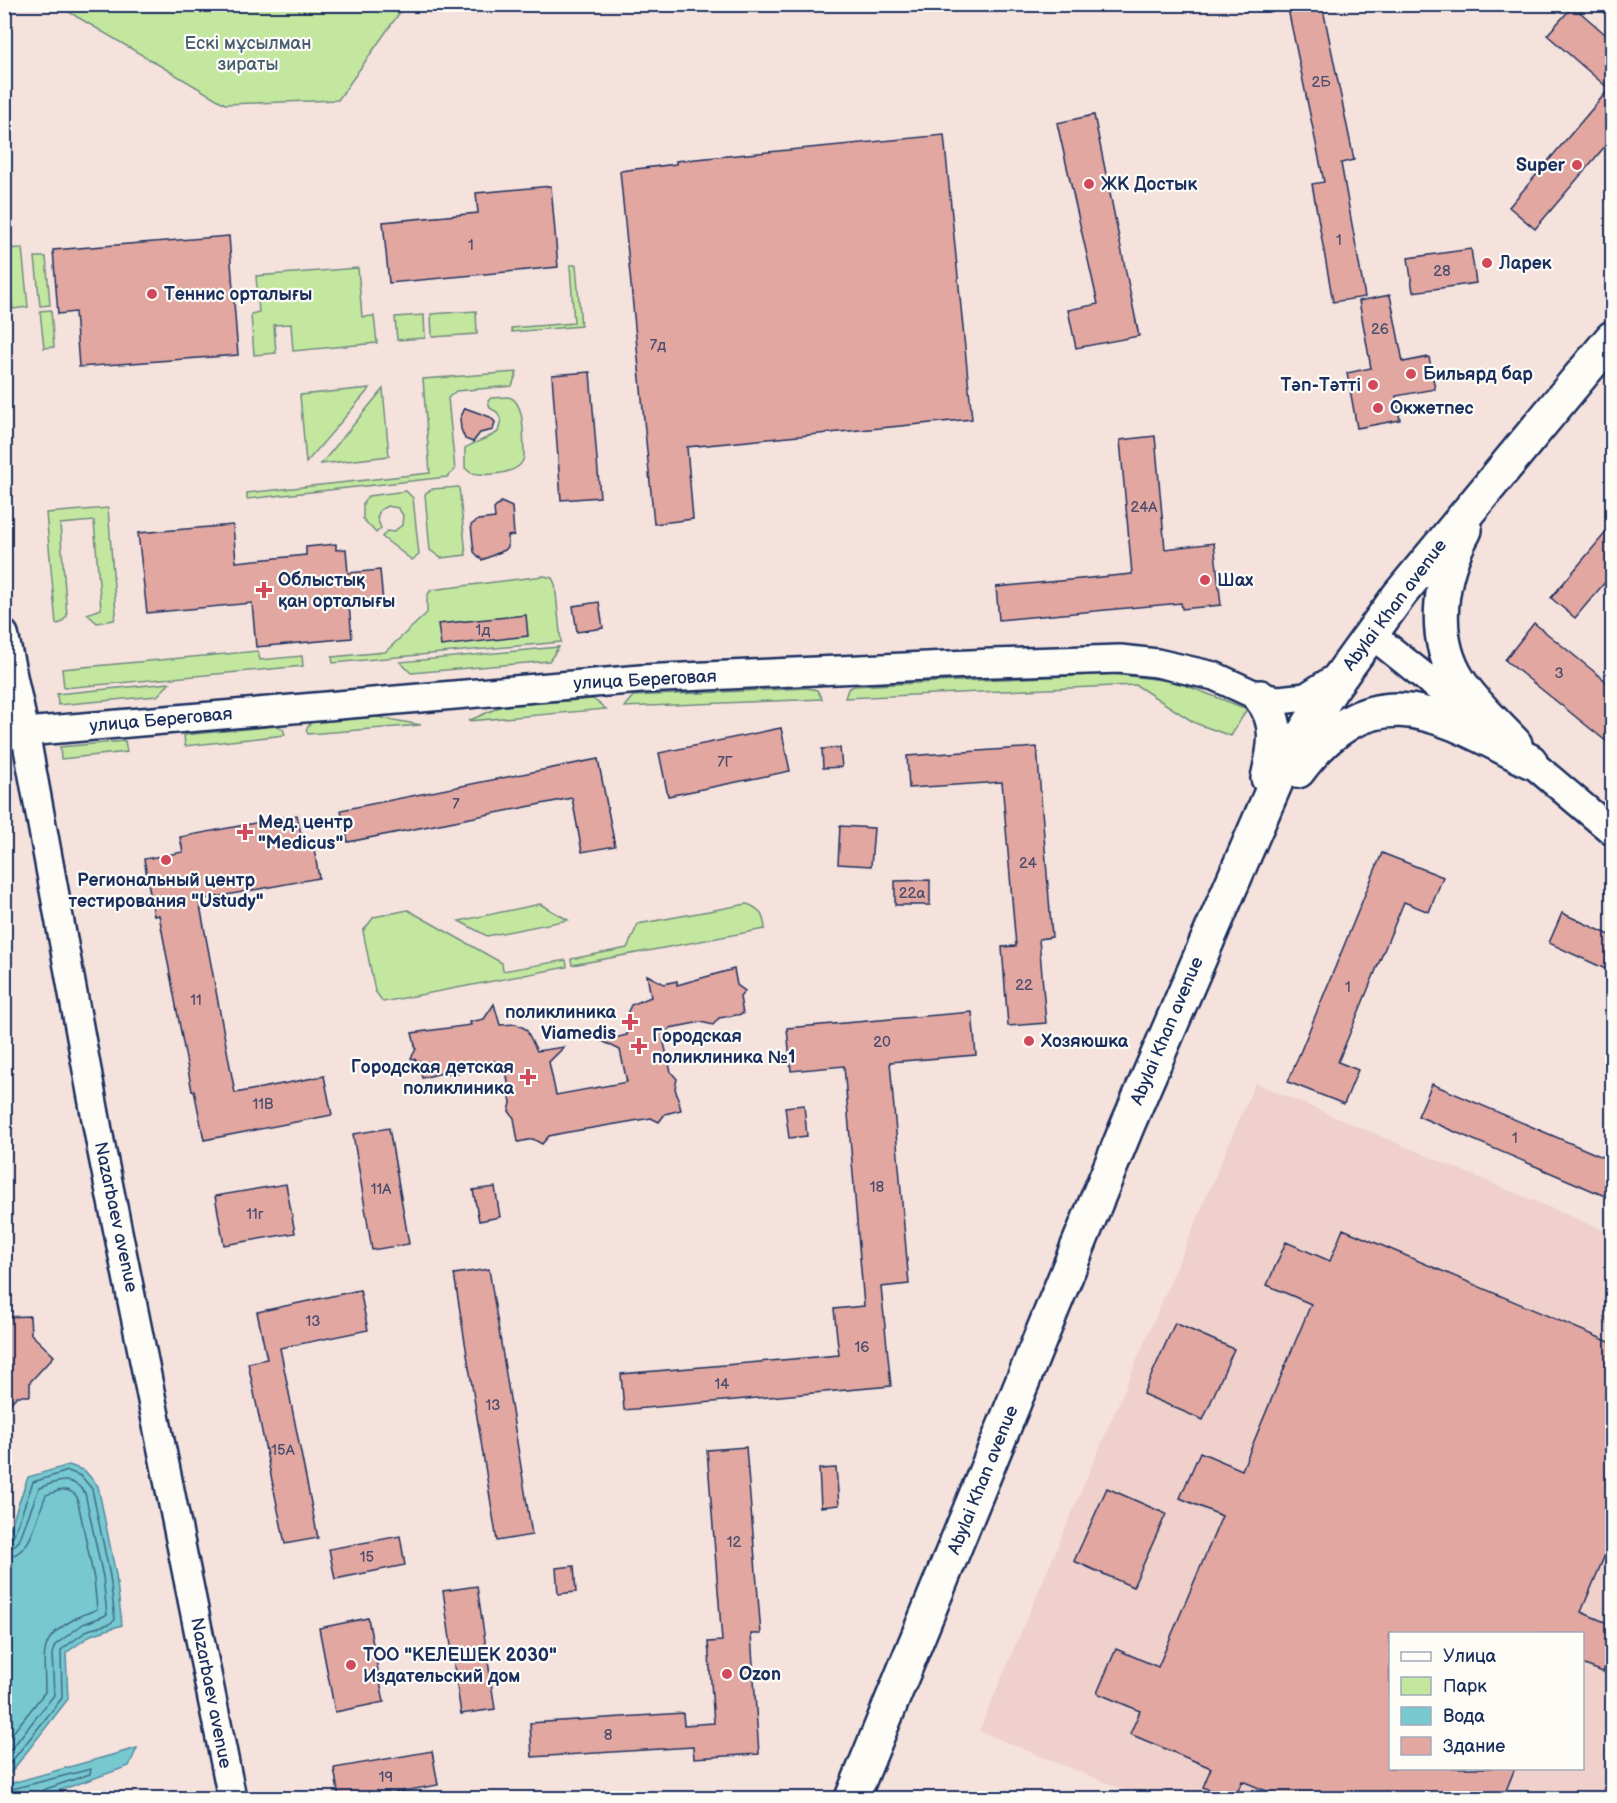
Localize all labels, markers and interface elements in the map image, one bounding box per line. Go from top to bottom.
park label: Ескі мұсылман зираты [185,33,311,75]
house number: 2Б [1311,73,1331,92]
place label: Super [1516,155,1566,176]
marker: Super [1570,158,1584,172]
place label: ЖК Достык [1101,174,1197,195]
marker: ЖК Достык [1082,177,1096,191]
house number: 1 [1336,231,1342,250]
house number: 1 [468,236,474,255]
place label: Ларек [1498,253,1552,274]
marker: Ларек [1480,256,1494,270]
house number: 28 [1433,262,1451,281]
place label: Теннис орталығы [164,284,312,305]
marker: Теннис орталығы [145,287,159,301]
house number: 26 [1371,320,1389,339]
house number: 7д [650,336,666,355]
place label: Бильярд бар [1423,364,1533,385]
marker: Бильярд бар [1404,367,1418,381]
place label: Тәп-Тәтті [1281,375,1361,396]
marker: Тәп-Тәтті [1366,378,1380,392]
place label: Окжетпес [1390,398,1474,419]
marker: Окжетпес [1371,401,1385,415]
house number: 24А [1131,498,1158,517]
street label: Abylai Khan avenue [1339,535,1451,675]
place label: Облыстық қан орталығы [278,570,395,612]
place label: Шах [1217,570,1254,591]
marker: Шах [1198,573,1212,587]
marker: Облыстық қан орталығы [255,581,273,599]
house number: 1д [476,621,490,640]
house number: 3 [1554,664,1564,683]
street label: улица Береговая [573,666,717,694]
street label: улица Береговая [89,703,233,737]
house number: 7Г [717,753,734,772]
house number: 7 [452,795,460,814]
place label: Мед. центр "Medicus" [258,812,354,854]
marker: Мед. центр "Medicus" [236,823,254,841]
marker: Региональный центр тестирования "Ustudy" [159,853,173,867]
house number: 24 [1019,854,1037,873]
place label: Региональный центр тестирования "Ustudy" [68,870,264,912]
house number: 22а [899,884,925,903]
street label: Abylai Khan avenue [1126,953,1208,1108]
house number: 22 [1015,976,1033,995]
house number: 1 [1345,978,1351,997]
house number: 11 [190,991,202,1010]
place label: поликлиника Viamedis [505,1002,617,1044]
marker: поликлиника Viamedis [621,1013,639,1031]
place label: Городская поликлиника №1 [652,1026,796,1068]
place label: Хозяюшка [1040,1031,1129,1052]
house number: 20 [873,1033,891,1052]
marker: Хозяюшка [1022,1034,1036,1048]
marker: Городская поликлиника №1 [630,1037,648,1055]
place label: Городская детская поликлиника [351,1057,515,1099]
marker: Городская детская поликлиника [519,1068,537,1086]
house number: 11В [252,1095,274,1114]
house number: 1 [1512,1129,1518,1148]
street label: Nazarbaev avenue [90,1140,142,1294]
house number: 18 [870,1178,885,1197]
house number: 11А [371,1180,392,1199]
house number: 11г [246,1205,264,1224]
house number: 13 [305,1312,321,1331]
house number: 16 [855,1338,869,1357]
house number: 14 [715,1375,729,1394]
house number: 13 [485,1396,501,1415]
street label: Abylai Khan avenue [943,1402,1023,1558]
house number: 15А [271,1441,296,1460]
house number: 12 [727,1533,741,1552]
house number: 15 [360,1548,374,1567]
street label: Nazarbaev avenue [186,1616,236,1771]
legend [1389,1632,1584,1770]
place label: ТОО "КЕЛЕШЕК 2030" Издательский дом [363,1645,557,1687]
text: Улица [1443,1646,1497,1667]
marker: ТОО "КЕЛЕШЕК 2030" Издательский дом [344,1658,358,1672]
place label: Ozon [739,1664,781,1685]
marker: Ozon [720,1667,734,1681]
text: Парк [1443,1676,1487,1697]
text: Вода [1443,1706,1485,1727]
house number: 8 [604,1726,613,1745]
text: Здание [1443,1736,1505,1757]
house number: 19 [379,1768,393,1787]

